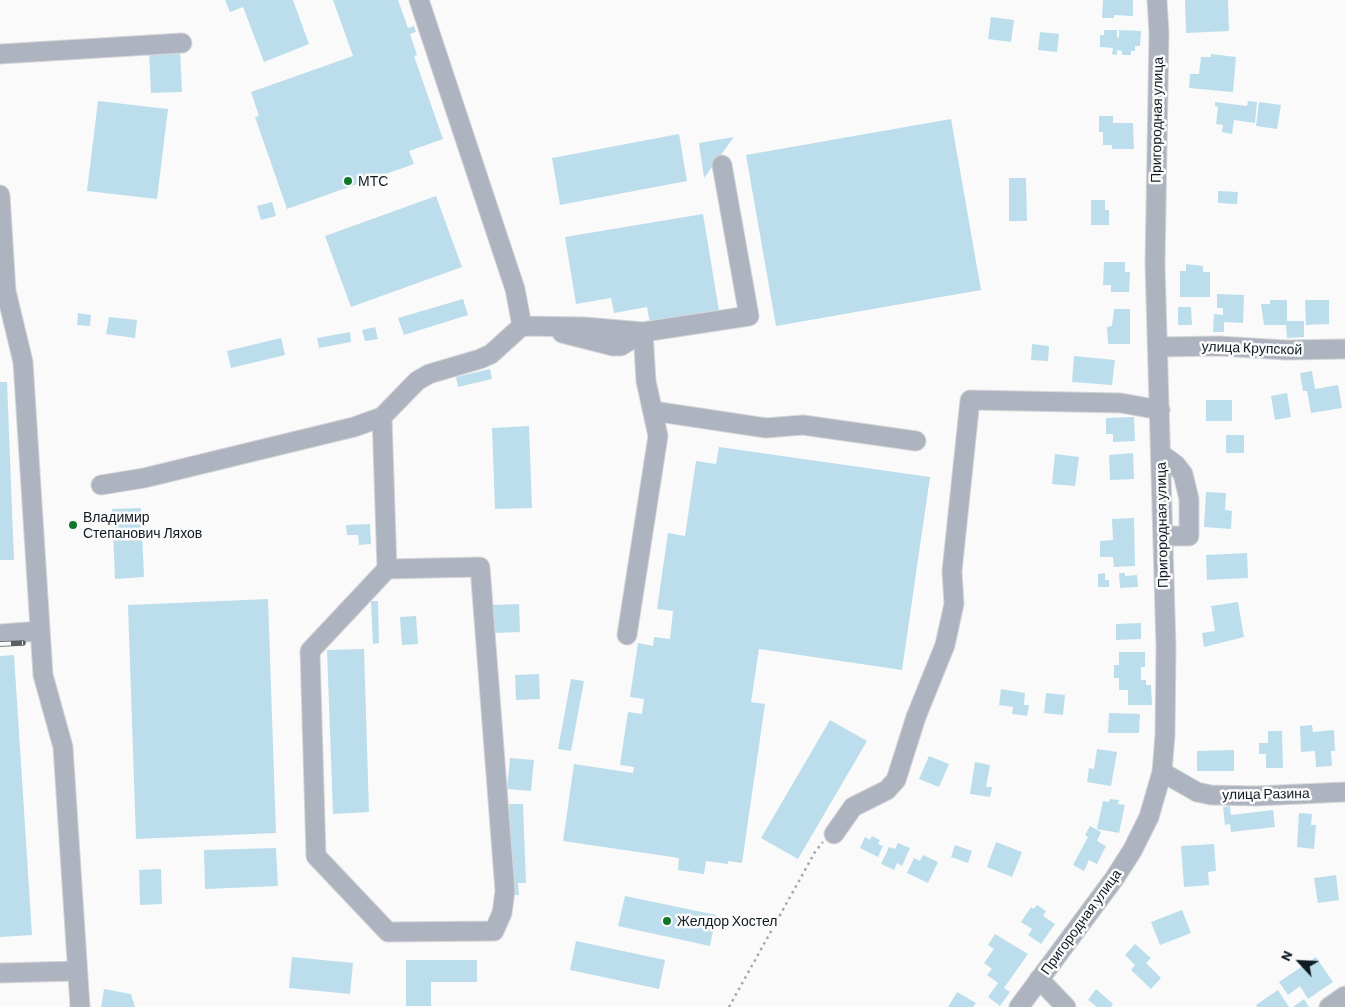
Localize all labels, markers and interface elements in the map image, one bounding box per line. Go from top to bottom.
street label: Пригородная улица [1148,57,1166,183]
place label: МТС [358,173,388,189]
marker: МТС [342,175,354,187]
street label: улица Крупской [1201,338,1303,358]
street label: Пригородная улица [1153,462,1171,588]
place label: Владимир Степанович Ляхов [83,509,202,542]
marker: Владимир Степанович Ляхов [67,519,79,531]
street label: улица Разина [1222,785,1310,803]
street label: Пригородная улица [1037,866,1125,978]
place label: Желдор Хостел [677,913,777,929]
marker: Желдор Хостел [661,915,673,927]
north arrow [1275,937,1325,987]
text: N [1276,948,1296,963]

